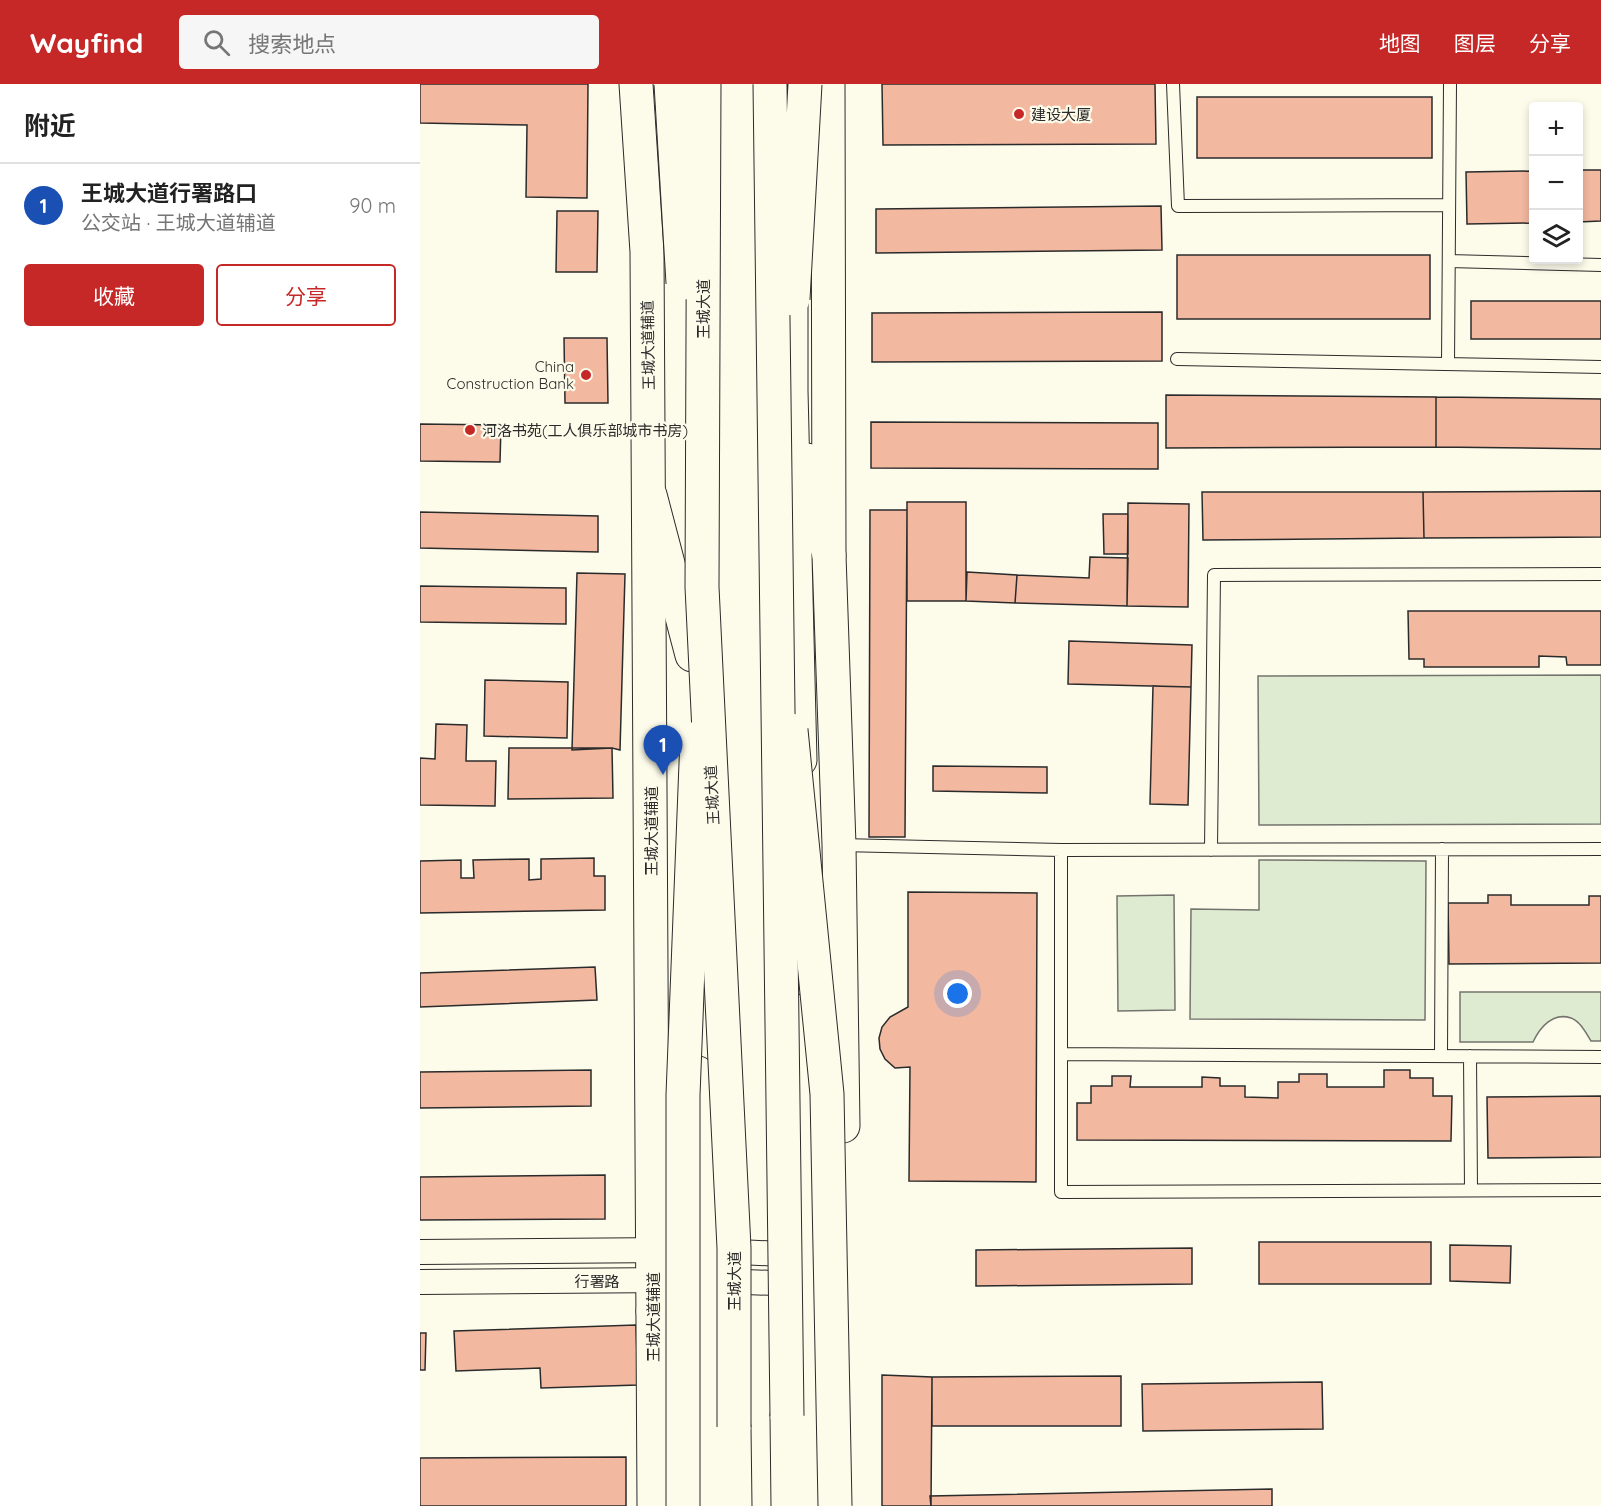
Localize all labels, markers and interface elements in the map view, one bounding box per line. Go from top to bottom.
search box [179,15,599,69]
text: Wayfind [30,25,143,60]
icon: search [200,26,233,59]
text: 搜索地点 [248,30,336,58]
text: 地图 [1379,30,1421,56]
text: 图层 [1454,30,1496,56]
text: 分享 [1529,30,1571,56]
map controls [1529,102,1583,264]
button: + [1529,102,1583,156]
place label: 建设大厦 [1031,105,1091,124]
marker: 建设大厦 [1012,107,1026,121]
text: 附近 [24,109,76,142]
button: − [1529,156,1583,210]
text: 王城大道行署路口 [81,179,257,207]
text: 1 [40,193,47,218]
text: 90 m [349,193,396,218]
text: 公交站 · 王城大道辅道 [81,210,276,235]
button: layers [1529,210,1583,264]
button: 收藏 [24,264,204,326]
button: 分享 [216,264,396,326]
street label: 王城大道 [694,279,713,339]
street label: 王城大道辅道 [638,300,658,390]
place label: China Construction Bank [447,357,574,393]
marker: China Construction Bank [579,368,593,382]
place label: 河洛书苑(工人俱乐部城市书房) [482,421,688,440]
marker: 河洛书苑(工人俱乐部城市书房) [463,423,477,437]
pin: 1 [644,726,682,775]
street label: 王城大道 [701,765,723,825]
street label: 王城大道辅道 [642,786,661,876]
your location [943,979,972,1008]
street label: 王城大道 [725,1251,744,1311]
street label: 行署路 [574,1272,620,1291]
street label: 王城大道辅道 [644,1272,663,1362]

